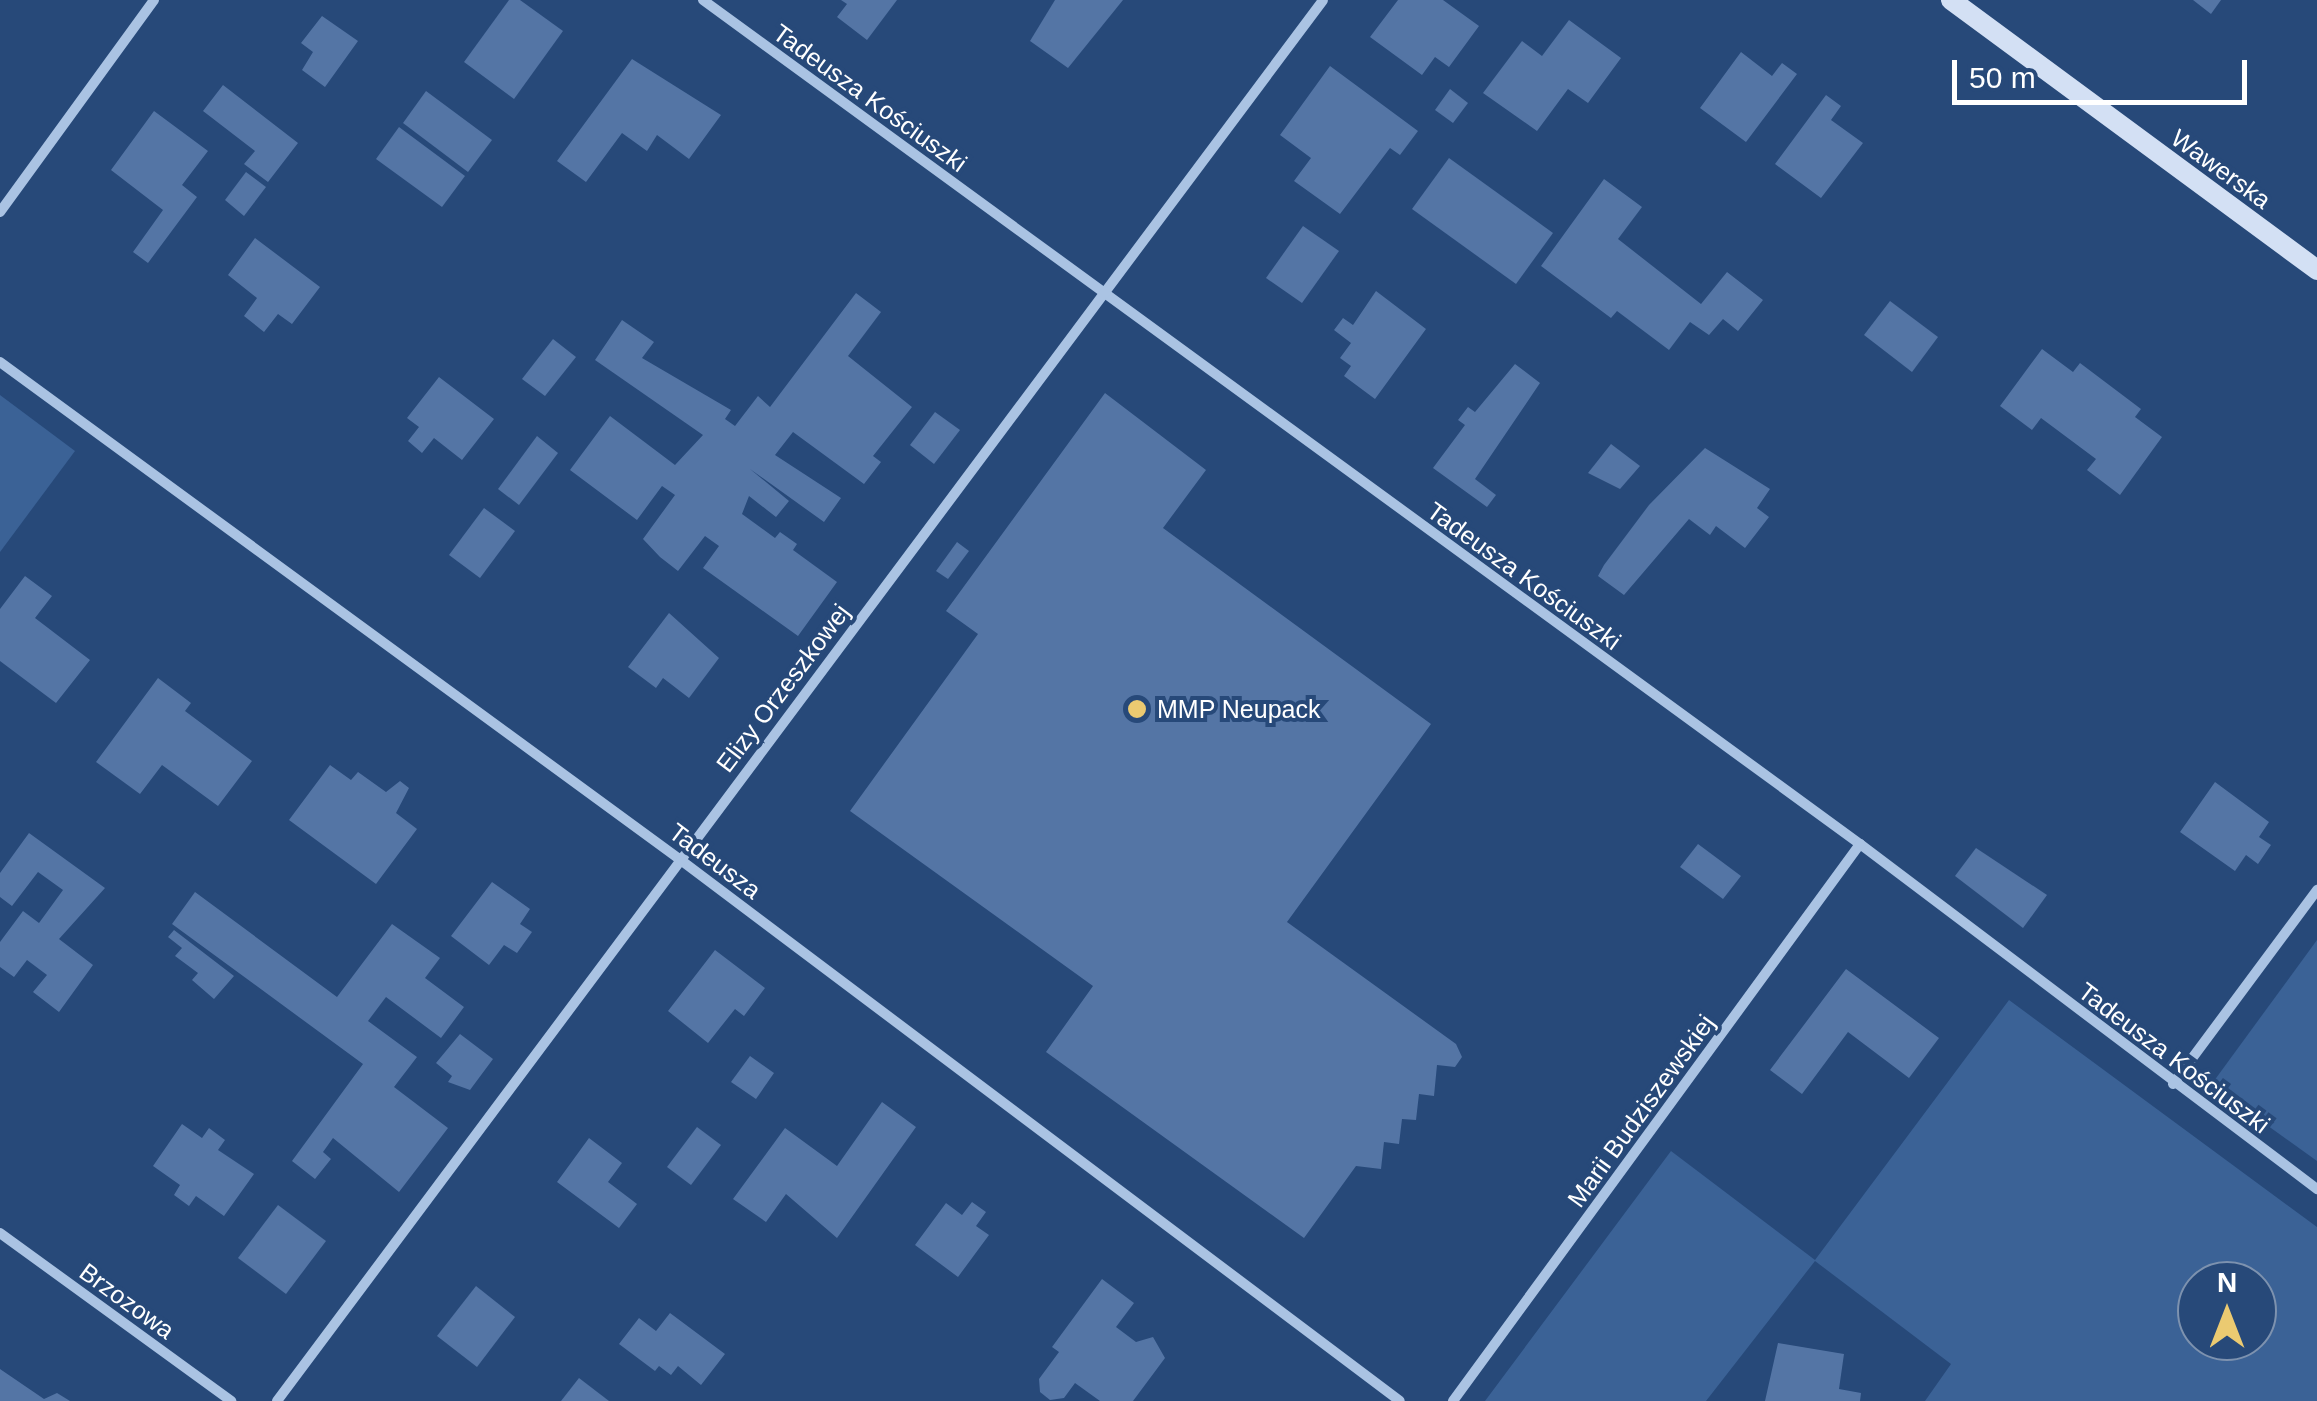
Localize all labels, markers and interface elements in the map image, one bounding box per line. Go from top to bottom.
street label: Tadeusza Kościuszki [767,18,973,178]
scale bar [1957,40,2252,102]
text: 50 m [1969,61,2036,94]
street label: Wawerska [2165,123,2277,215]
street label: Tadeusza Kościuszki [1421,496,1627,656]
street label: Elizy Orzeszkowej [710,598,856,778]
place label: MMP Neupack [1157,694,1321,724]
marker: MMP Neupack [1126,698,1148,720]
street label: Tadeusza [663,817,767,905]
street label: Tadeusza Kościuszki [2072,976,2276,1140]
street label: Marii Budziszewskiej [1561,1009,1721,1213]
street label: Brzozowa [74,1257,180,1345]
north arrow [2177,1261,2277,1361]
text: N [2217,1267,2237,1298]

